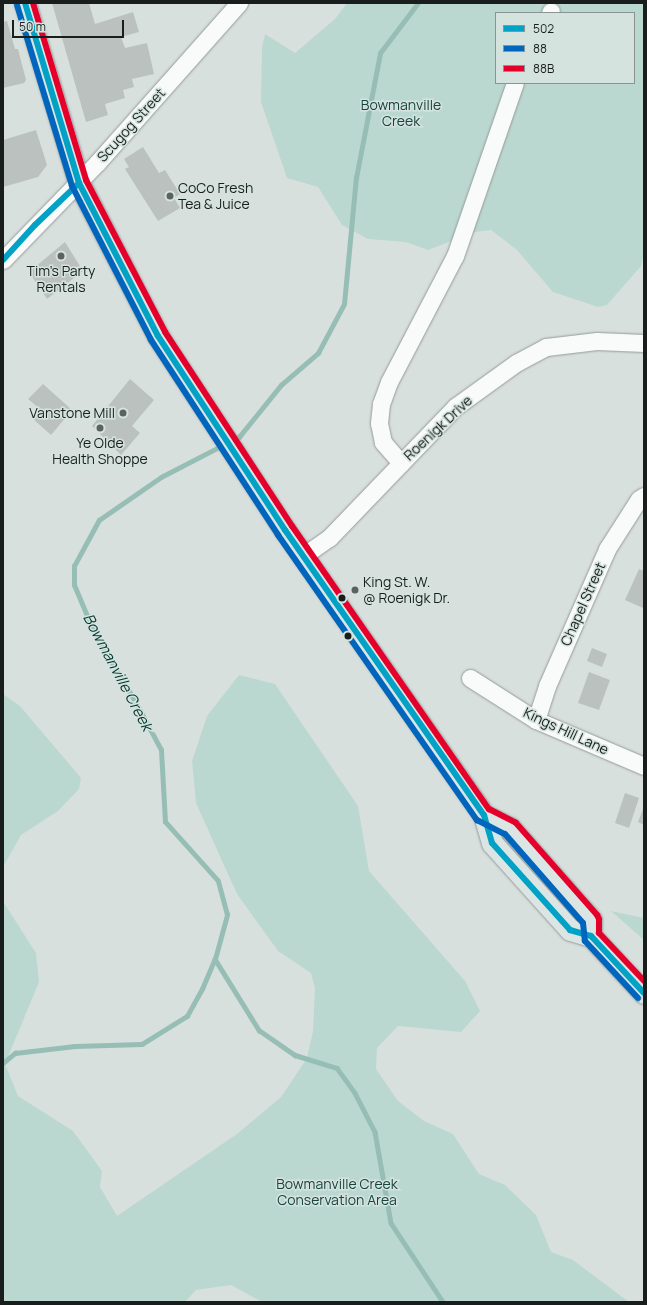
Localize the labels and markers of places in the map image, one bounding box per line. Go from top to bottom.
place label: CoCo Fresh Tea & Juice [178,180,253,212]
marker: CoCo Fresh Tea & Juice [165,191,175,201]
marker: Tim's Party Rentals [56,251,66,261]
place label: Tim's Party Rentals [27,263,95,296]
place label: Vanstone Mill [29,405,115,421]
marker: Vanstone Mill [118,408,128,418]
marker: Ye Olde Health Shoppe [95,423,105,433]
place label: Ye Olde Health Shoppe [52,435,148,468]
place label: King St. W. @ Roenigk Dr. [363,574,450,606]
marker: King St. W. @ Roenigk Dr. [350,585,360,595]
unlabelled marker [337,593,347,603]
unlabelled marker [343,631,353,641]

